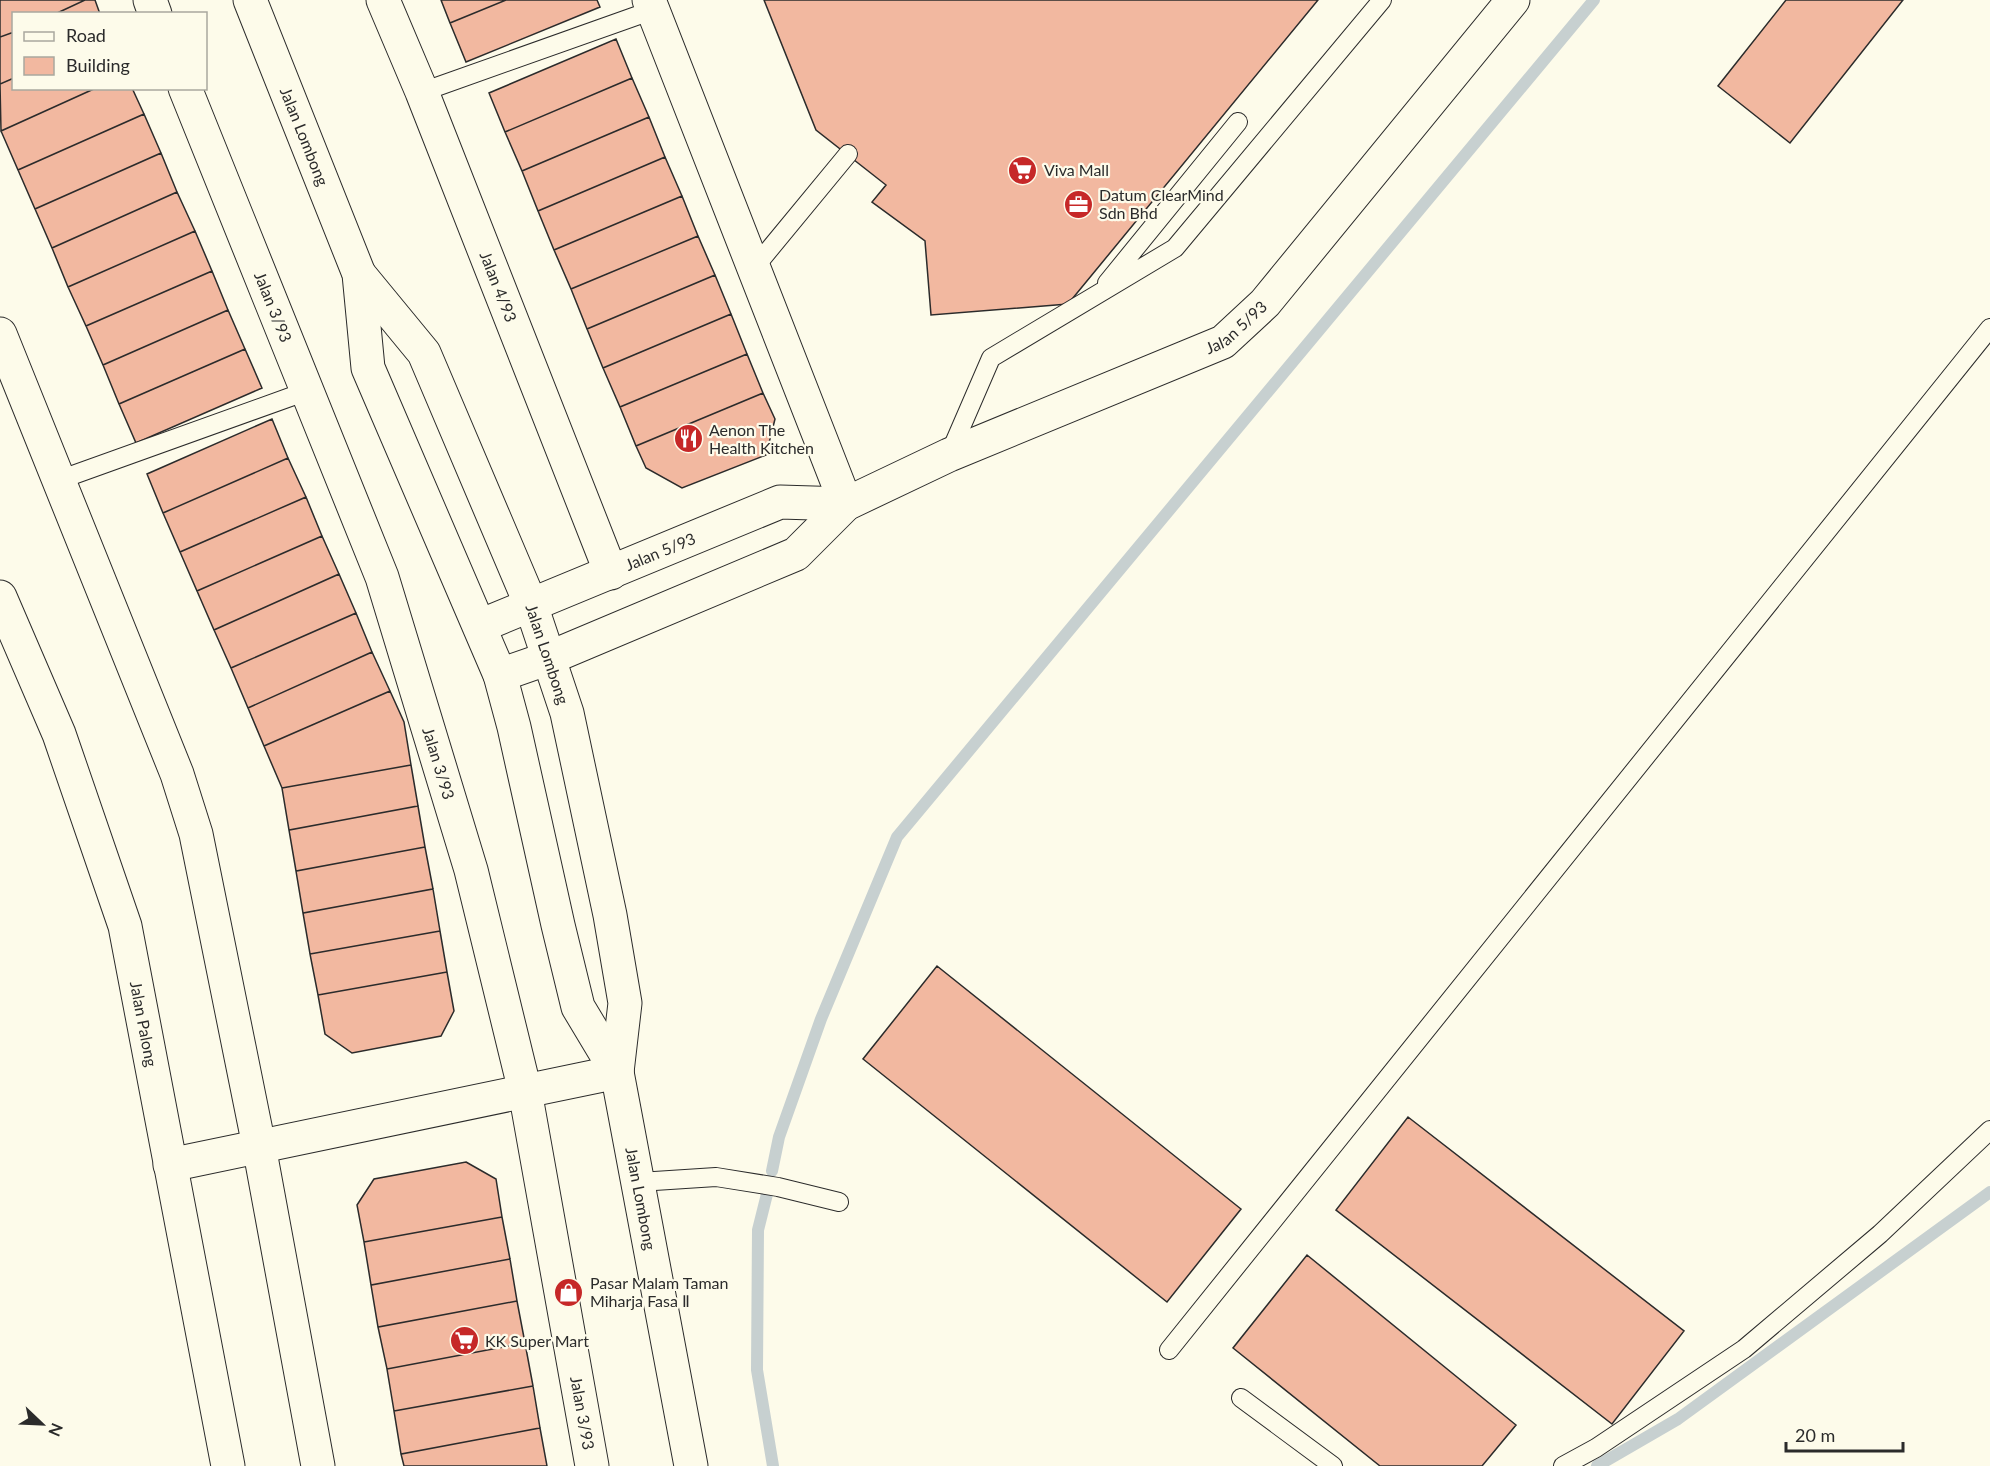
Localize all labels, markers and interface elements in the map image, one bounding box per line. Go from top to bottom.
legend [12,12,207,90]
text: Road [66,24,106,46]
text: Building [66,54,130,76]
street label: Jalan Lombong [277,84,333,188]
supermarket icon: Viva Mall [1007,154,1039,186]
place label: Viva Mall [1044,160,1109,179]
place label: Datum ClearMind Sdn Bhd [1099,185,1224,222]
office icon: Datum ClearMind Sdn Bhd [1062,188,1094,220]
street label: Jalan 4/93 [477,248,521,324]
street label: Jalan 3/93 [251,269,296,345]
street label: Jalan 5/93 [1202,296,1270,357]
place label: Aenon The Health Kitchen [709,420,814,457]
restaurant icon: Aenon The Health Kitchen [672,423,704,455]
street label: Jalan 5/93 [622,528,698,574]
street label: Jalan Lombong [522,602,573,707]
street label: Jalan 3/93 [419,725,459,802]
street label: Jalan Palong [127,980,162,1068]
street label: Jalan Lombong [622,1145,660,1252]
place label: Pasar Malam Taman Miharja Fasa Ⅱ [590,1273,728,1310]
shop icon: Pasar Malam Taman Miharja Fasa Ⅱ [553,1276,585,1308]
supermarket icon: KK Super Mart [448,1325,480,1357]
place label: KK Super Mart [485,1331,589,1350]
street label: Jalan 3/93 [567,1375,599,1451]
north arrow [12,1394,72,1454]
scale bar [1786,1415,1903,1453]
text: N [45,1421,67,1439]
text: 20 m [1795,1424,1835,1446]

